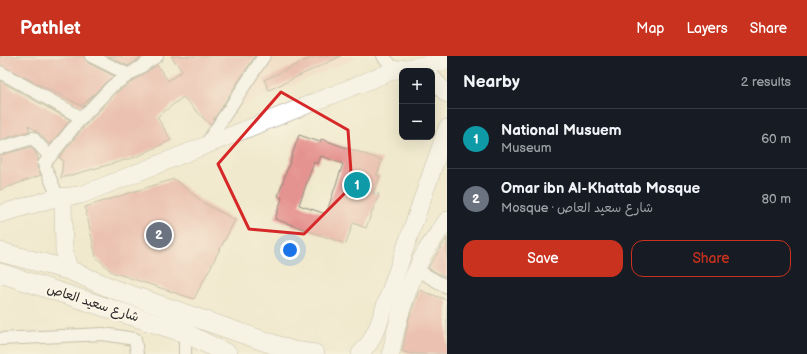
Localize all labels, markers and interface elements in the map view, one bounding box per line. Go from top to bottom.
text: Pathlet [20,17,81,40]
text: Map [636,20,664,37]
text: Layers [686,20,728,37]
text: Share [750,20,787,37]
map controls [399,68,435,140]
button: + [399,68,435,104]
text: Nearby [463,72,520,92]
text: 2 results [741,74,791,90]
button: − [399,104,435,140]
text: National Musuem [501,121,621,140]
text: 1 [473,131,479,147]
text: 60 m [761,131,791,147]
text: Museum [501,140,552,156]
pin: 1 [344,170,370,200]
text: Omar ibn Al-Khattab Mosque [501,179,700,198]
text: 2 [472,191,480,207]
text: 80 m [762,191,791,207]
text: Mosque · شارع سعيد العاص [501,200,653,216]
pin: 2 [146,220,172,250]
your location [280,240,300,260]
button: Save [463,240,623,277]
button: Share [631,240,791,277]
street label: شارع سعيد العاص [45,281,141,326]

